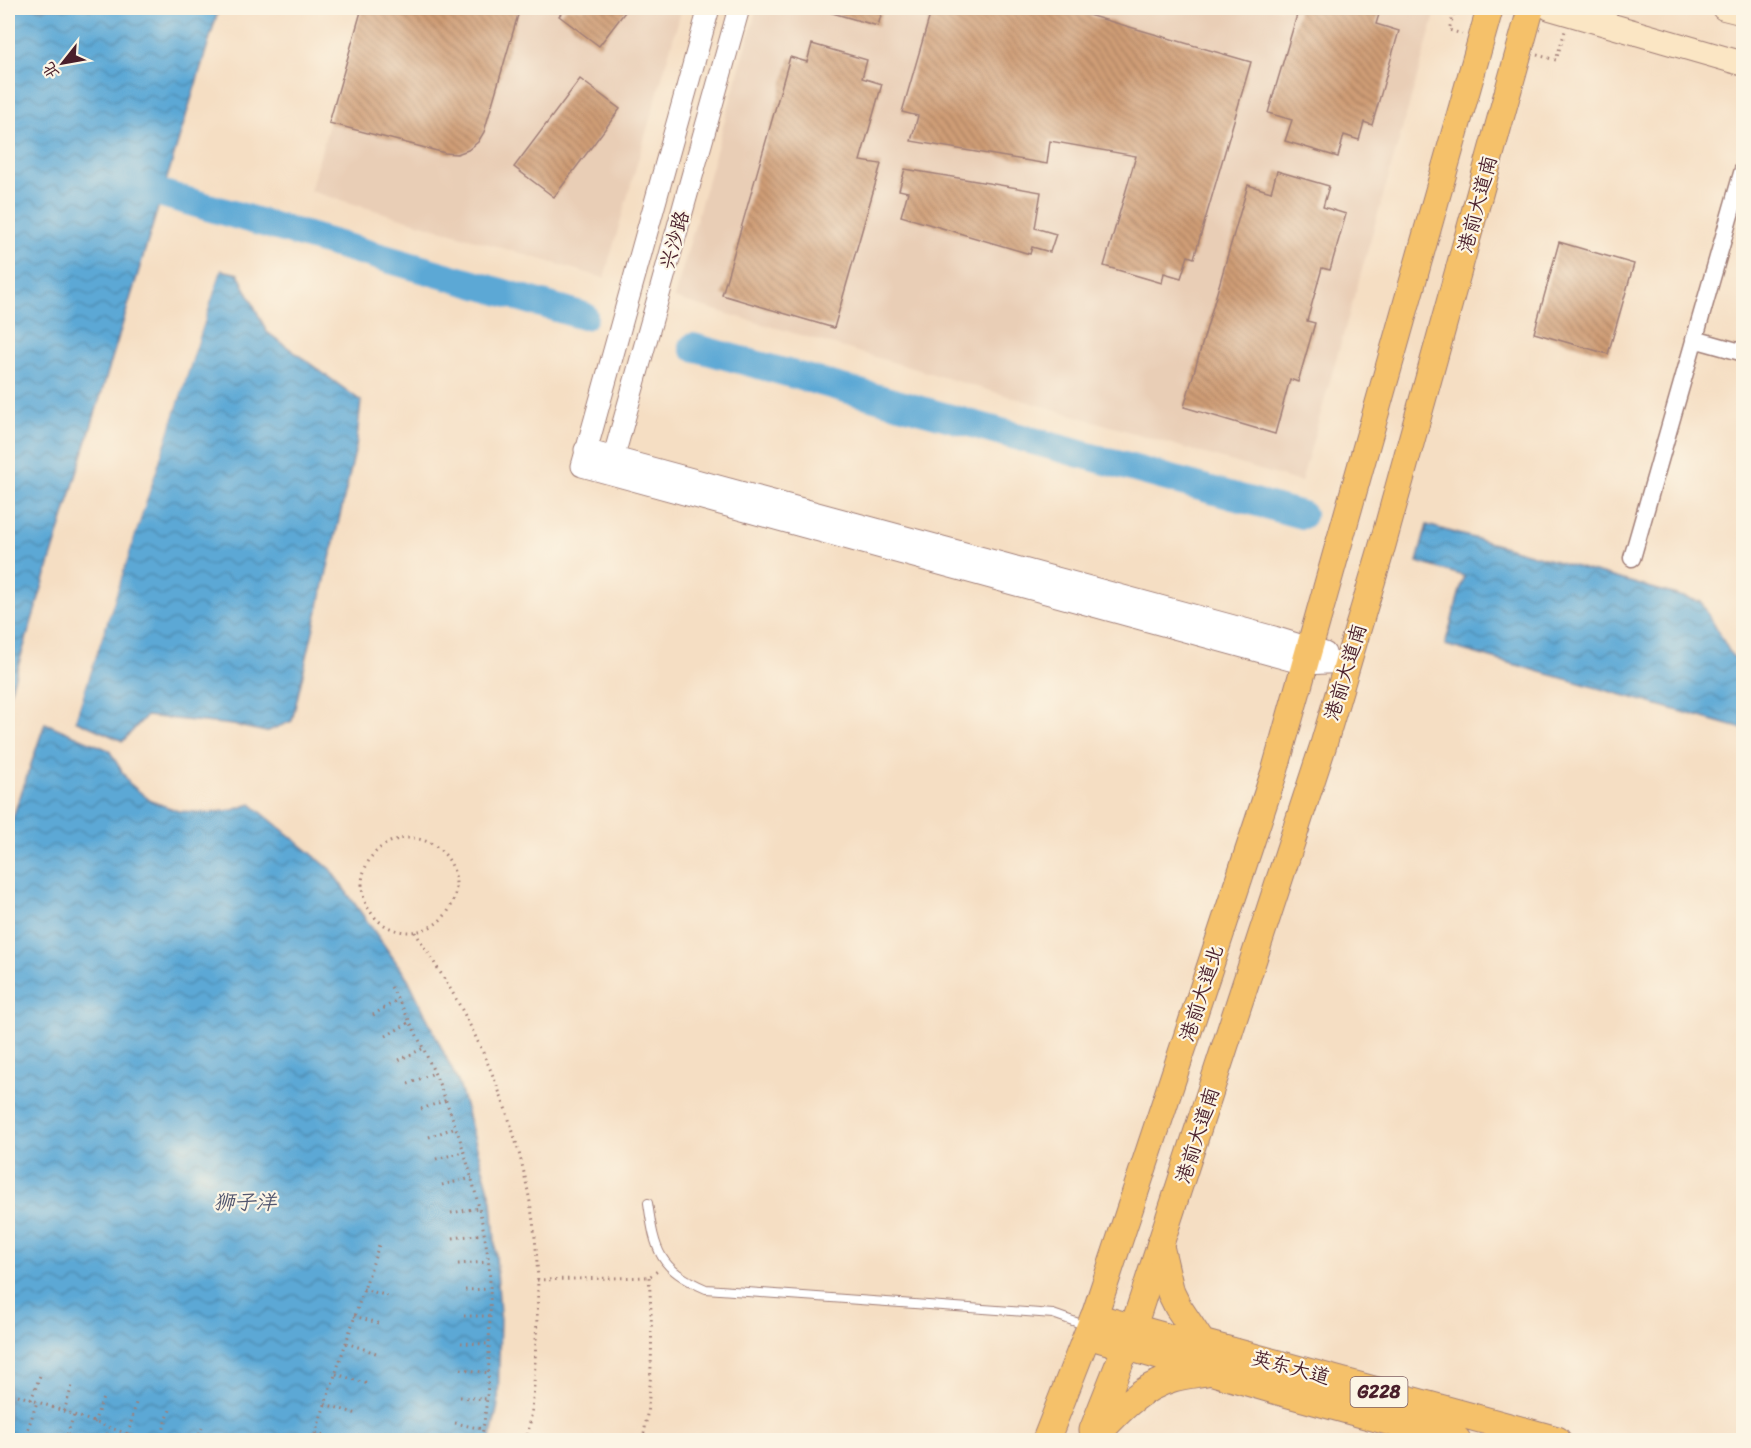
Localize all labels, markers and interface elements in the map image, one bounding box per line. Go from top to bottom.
north arrow [33,33,93,93]
text: 北 [34,56,67,85]
street label: 港前大道南 [1448,151,1507,257]
street label: 兴沙路 [649,206,700,274]
street label: 港前大道南 [1314,619,1377,725]
street label: 港前大道北 [1169,940,1234,1046]
street label: 港前大道南 [1165,1082,1230,1188]
water label: 狮子洋 [214,1183,277,1221]
street label: 英东大道 [1248,1340,1334,1395]
road number: G228 [1350,1377,1408,1407]

